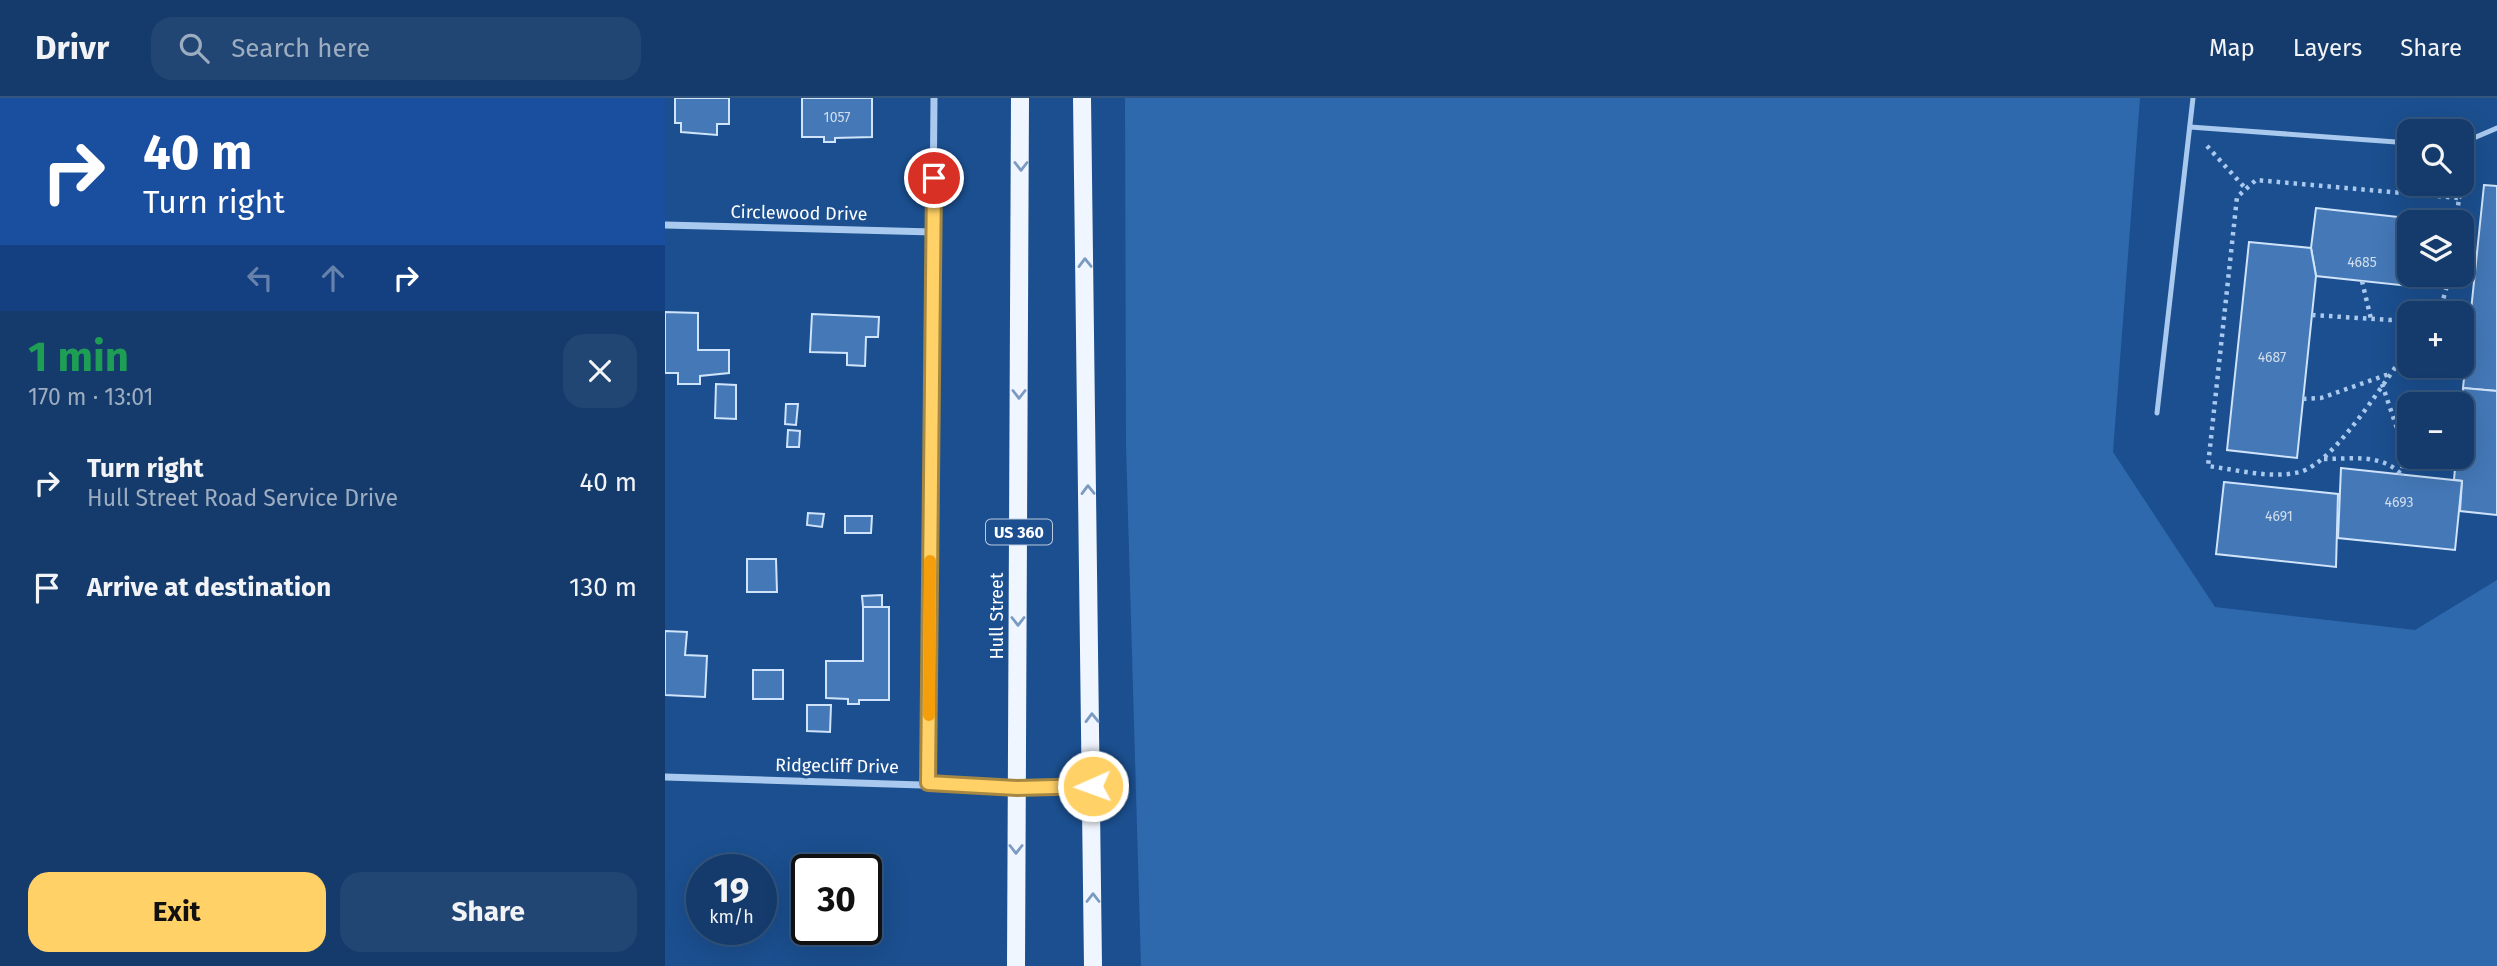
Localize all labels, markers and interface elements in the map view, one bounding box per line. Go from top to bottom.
search box [151,17,641,80]
text: Drivr [35,28,109,68]
icon: search [175,29,213,67]
text: Search here [231,33,370,64]
text: Map [2209,34,2255,62]
text: Layers [2293,34,2362,62]
text: Share [2400,34,2462,62]
house number: 1057 [824,109,850,126]
map controls [2397,119,2474,469]
button: search [2397,119,2474,196]
text: 40 m [143,123,252,182]
icon: right [28,126,119,217]
pin [904,148,964,208]
icon: arrive [915,159,953,197]
one-way arrow [1013,161,1029,172]
text: Turn right [143,183,285,221]
street label: Circlewood Drive [730,201,868,225]
button: layers [2397,210,2474,287]
house number: 4685 [2347,254,2377,271]
one-way arrow [1077,257,1093,268]
icon: left [241,259,279,297]
icon: ahead [314,259,352,297]
icon: right [387,259,425,297]
button: + [2397,301,2474,378]
text: 1 min [28,332,129,382]
button: close [563,334,637,408]
house number: 4687 [2258,349,2286,366]
text: 170 m · 13:01 [28,383,153,411]
one-way arrow [1012,388,1027,399]
button: − [2397,392,2474,469]
text: Turn right [87,453,204,484]
icon: right [28,464,66,502]
text: 40 m [579,467,637,498]
text: Hull Street Road Service Drive [87,484,398,512]
one-way arrow [1080,485,1096,495]
house number: 4693 [2385,494,2413,511]
house number: 4691 [2265,508,2293,525]
road number: US 360 [986,520,1052,544]
icon: arrive [28,569,66,607]
text: Arrive at destination [87,572,331,603]
text: 130 m [569,572,637,603]
street label: Hull Street [986,572,1008,659]
one-way arrow [1010,616,1026,627]
one-way arrow [1084,712,1099,723]
position arrow [1056,749,1130,823]
street label: Ridgecliff Drive [775,754,899,778]
one-way arrow [1009,843,1024,854]
speed limit sign: 30 [791,854,882,945]
text: 19 [714,869,749,911]
button: Exit [28,872,326,952]
button: Share [340,872,637,952]
one-way arrow [1085,892,1101,903]
text: km/h [709,906,754,928]

